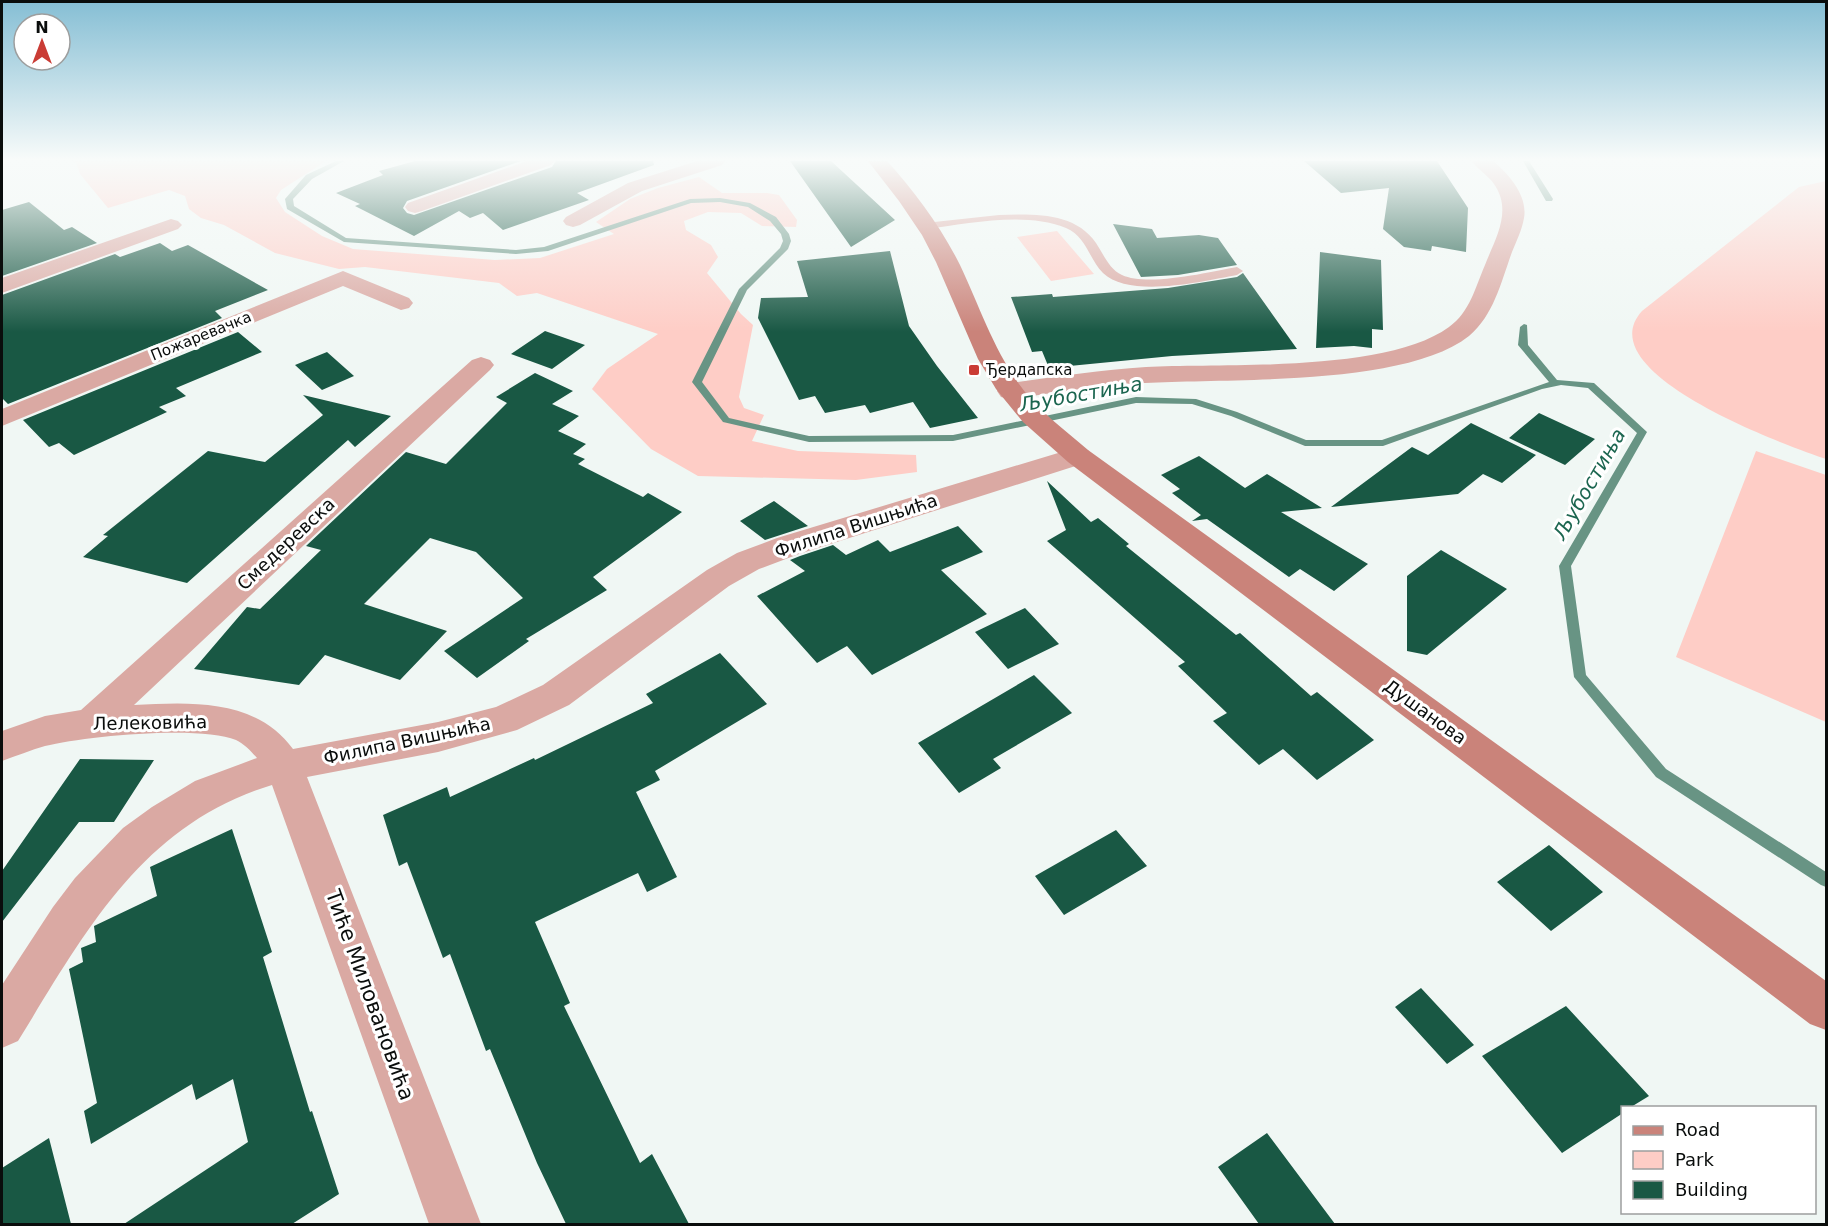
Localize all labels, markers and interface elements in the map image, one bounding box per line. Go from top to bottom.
north arrow [12,12,72,72]
text: N [35,18,49,37]
street label: Пожаревачка [148,308,254,364]
place label: Ђердапска [985,361,1072,379]
marker: Ђердапска [967,363,981,377]
water label: Љубостиња [1017,371,1144,417]
water label: Љубостиња [1547,424,1630,545]
street label: Филипа Вишњића [772,489,940,562]
street label: Смедеревска [233,493,339,594]
street label: Душанова [1380,675,1471,748]
street label: Лелековића [93,711,207,734]
street label: Филипа Вишњића [322,713,492,768]
street label: Тиће Миловановића [320,886,419,1104]
legend [1621,1106,1816,1214]
text: Road [1675,1119,1720,1140]
text: Park [1675,1149,1714,1170]
text: Building [1675,1179,1748,1200]

